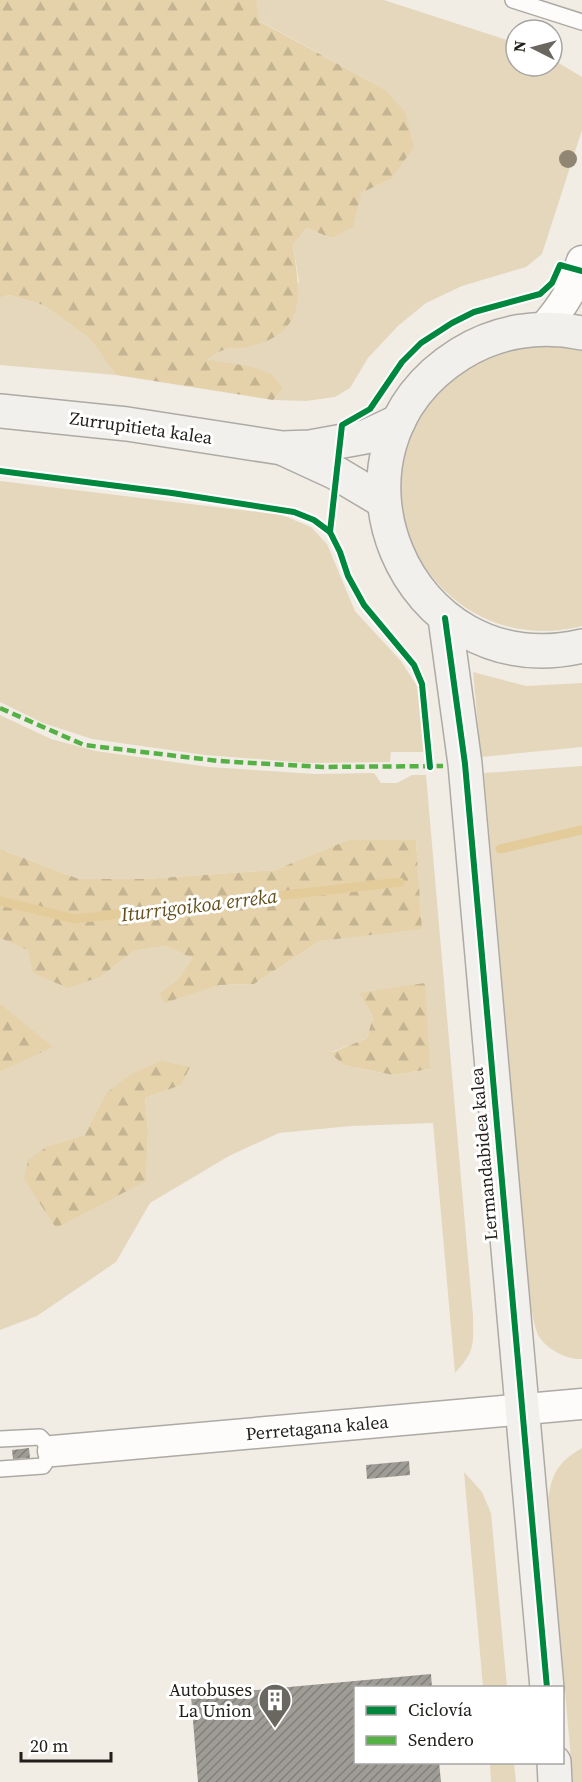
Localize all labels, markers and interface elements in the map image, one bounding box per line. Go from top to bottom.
north arrow [504,18,564,78]
text: N [508,39,531,53]
street label: Zurrupitieta kalea [68,405,215,450]
water label: Iturrigoikoa erreka [118,881,279,929]
street label: Lermandabidea kalea [463,1066,504,1242]
street label: Perretagana kalea [244,1409,390,1446]
place label: Autobuses La Union [169,1677,252,1723]
building icon: Autobuses La Union [257,1682,293,1729]
legend [354,1686,564,1764]
text: Ciclovía [408,1697,473,1722]
scale bar [21,1725,111,1763]
text: Sendero [408,1727,474,1752]
text: 20 m [30,1733,68,1758]

